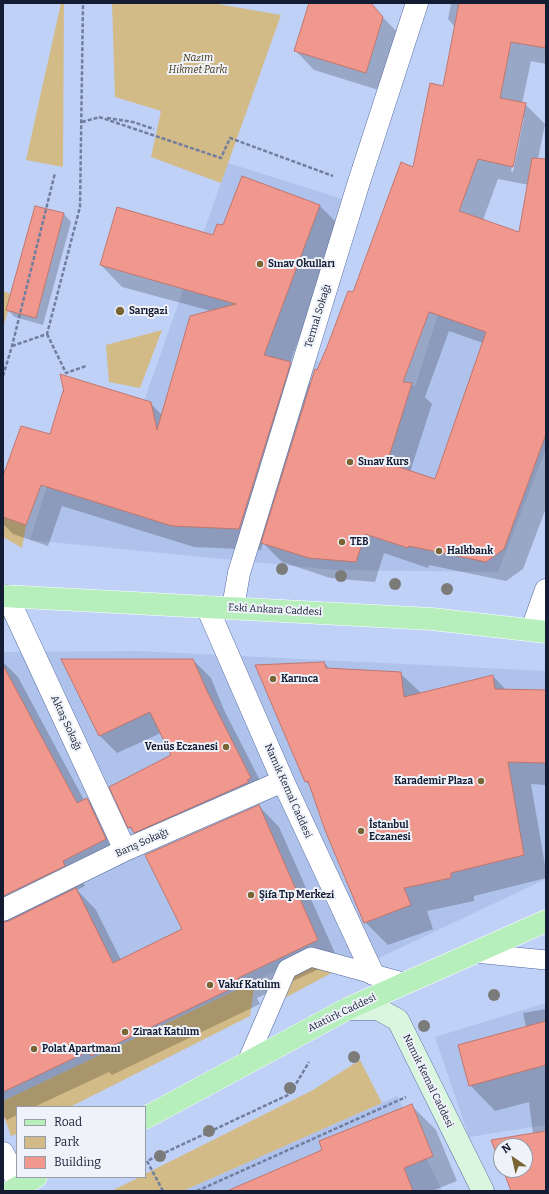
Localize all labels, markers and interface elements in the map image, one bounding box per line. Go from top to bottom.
park label: Nazım Hikmet Parkı [169,52,227,76]
place label: Sınav Okulları [268,258,335,270]
marker: Sınav Okulları [255,259,265,269]
street label: Termal Sokağı [303,283,333,349]
marker: Sarıgazi [114,305,126,317]
place label: Sarıgazi [129,305,168,317]
place label: Sınav Kurs [358,456,409,468]
marker: Sınav Kurs [345,457,355,467]
place label: TEB [350,536,368,548]
marker: TEB [337,537,347,547]
place label: Halkbank [447,545,493,557]
marker: Halkbank [434,546,444,556]
street label: Eski Ankara Caddesi [228,602,322,618]
place label: Karınca [281,673,318,685]
marker: Karınca [268,674,278,684]
street label: Aktaş Sokağı [48,694,84,752]
place label: Venüs Eczanesi [145,741,218,753]
marker: Venüs Eczanesi [221,742,231,752]
street label: Namık Kemal Caddesi [262,742,314,840]
place label: Karademir Plaza [394,775,473,787]
marker: Karademir Plaza [476,776,486,786]
place label: İstanbul Eczanesi [369,819,411,842]
street label: Barış Sokağı [114,826,170,860]
marker: İstanbul Eczanesi [356,826,366,836]
place label: Şifa Tıp Merkezi [259,889,334,901]
marker: Şifa Tıp Merkezi [246,890,256,900]
place label: Vakıf Katılım [218,979,280,991]
marker: Vakıf Katılım [205,980,215,990]
street label: Atatürk Caddesi [306,991,378,1035]
place label: Ziraat Katılım [133,1026,199,1038]
marker: Ziraat Katılım [120,1027,130,1037]
street label: Namık Kemal Caddesi [400,1032,456,1130]
place label: Polat Apartmanı [42,1043,120,1055]
marker: Polat Apartmanı [29,1044,39,1054]
legend [16,1106,146,1178]
text: Road [54,1115,82,1129]
text: Park [54,1135,79,1149]
north arrow [493,1138,533,1178]
text: N [499,1141,514,1156]
text: Building [54,1155,101,1169]

